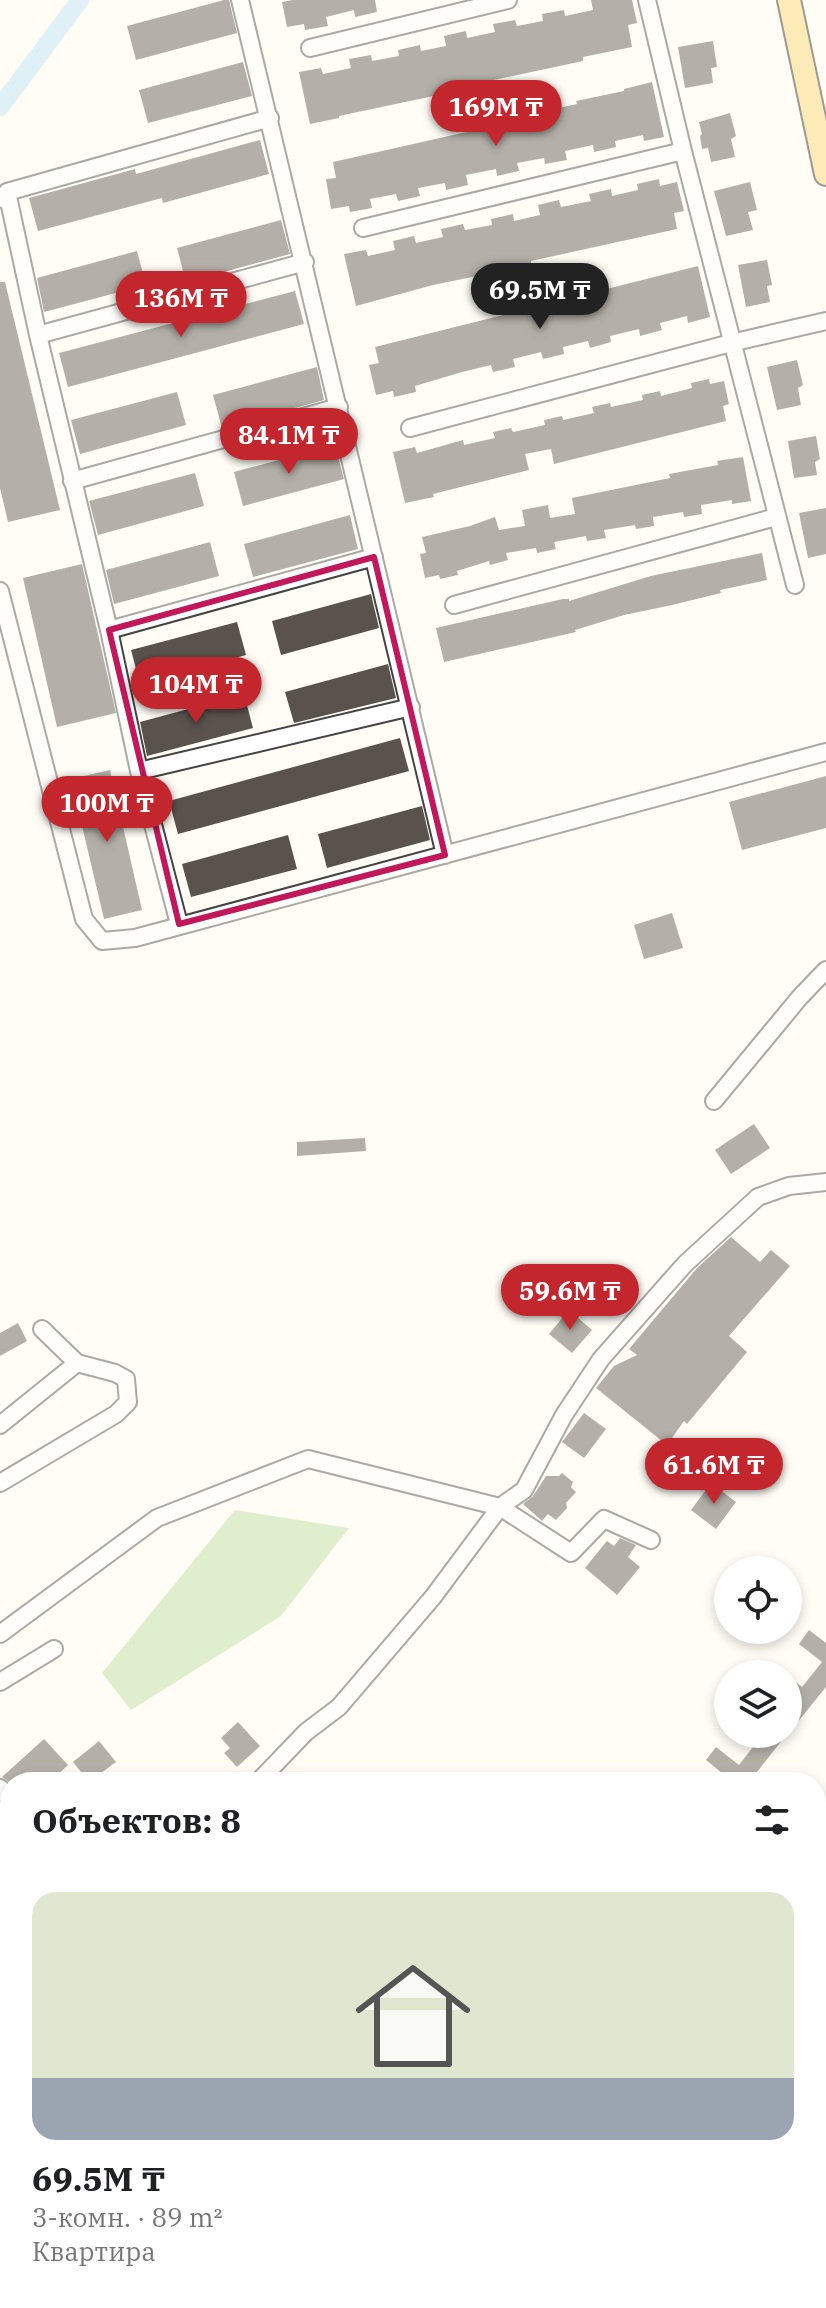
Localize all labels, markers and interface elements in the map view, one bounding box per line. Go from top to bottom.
pin: 169M ₸ [431,80,561,148]
text: 169M ₸ [449,89,543,123]
pin: 69.5M ₸ [466,263,614,331]
pin: 136M ₸ [116,271,246,339]
text: 69.5M ₸ [489,272,591,306]
text: 136M ₸ [134,280,228,314]
pin: 84.1M ₸ [215,408,363,476]
text: 84.1M ₸ [238,417,340,451]
pin: 104M ₸ [131,657,261,725]
text: 104M ₸ [149,666,243,700]
pin: 100M ₸ [42,776,172,844]
text: 100M ₸ [60,785,154,819]
pin: 59.6M ₸ [496,1264,644,1332]
text: 59.6M ₸ [519,1273,621,1307]
pin: 61.6M ₸ [640,1438,788,1506]
text: 61.6M ₸ [663,1447,765,1481]
map controls [714,1556,802,1748]
button: locate [714,1556,802,1644]
button: layers [714,1660,802,1748]
text: Объектов: 8 [32,1798,241,1842]
icon: filters [750,1798,794,1842]
icon: home [341,1944,485,2088]
text: 69.5M ₸ [32,2156,166,2200]
text: 3-комн. · 89 m² [32,2200,223,2234]
text: Квартира [32,2234,156,2268]

